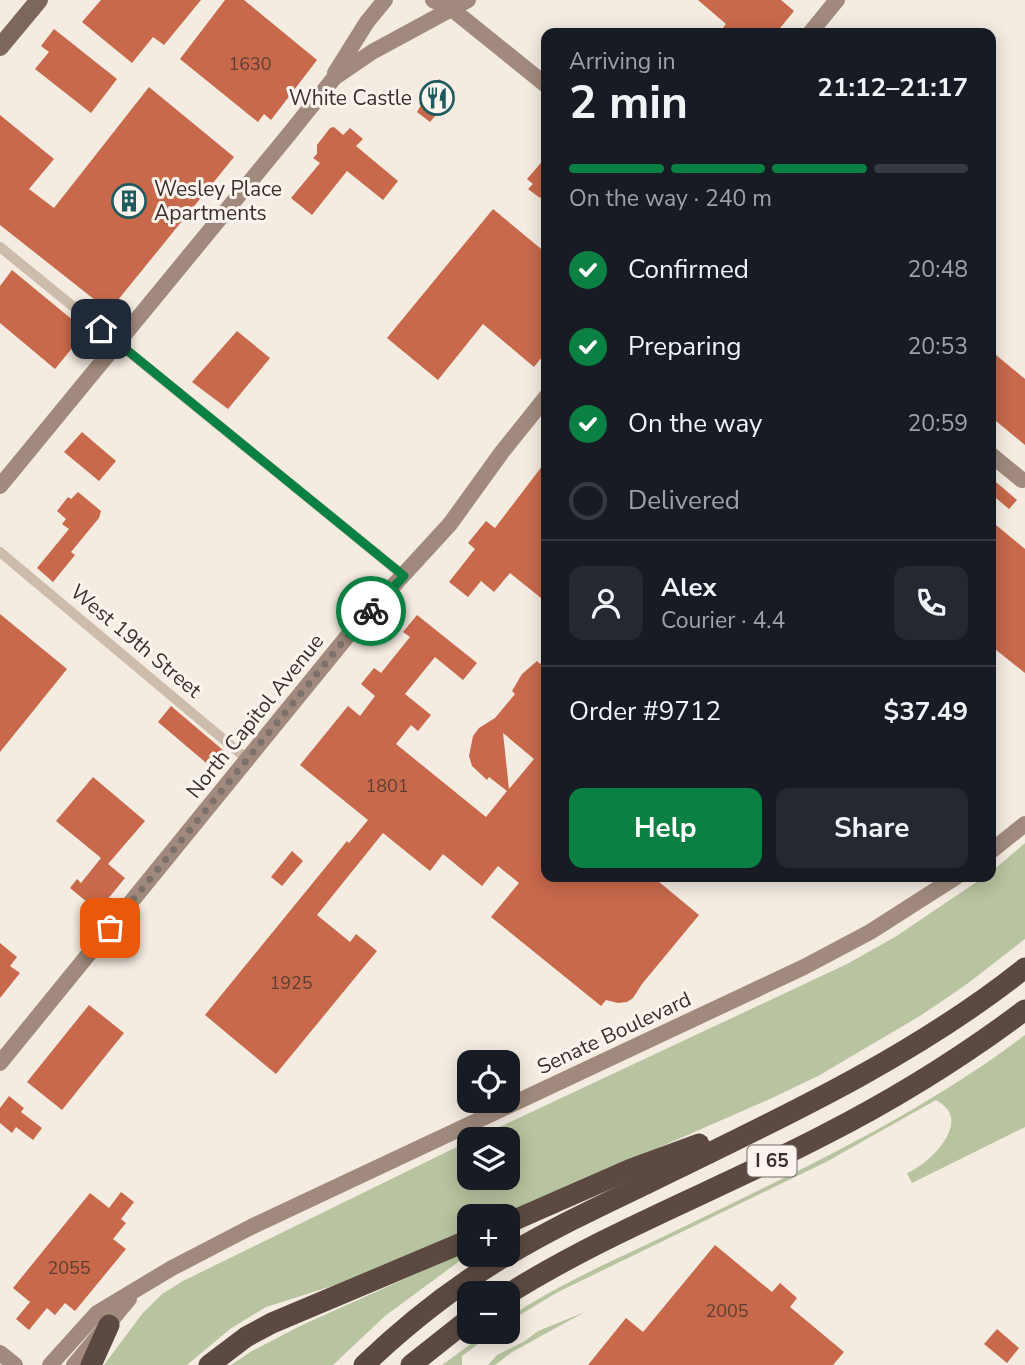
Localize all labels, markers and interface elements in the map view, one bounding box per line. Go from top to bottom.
text: Arriving in [569,46,676,77]
house number: 1630 [228,52,272,76]
text: 21:12–21:17 [817,70,968,105]
text: 2 min [569,71,688,134]
restaurant icon: White Castle [418,79,456,117]
place label: White Castle [289,84,412,112]
place label: Wesley Place Apartments [154,175,282,227]
building icon: Wesley Place Apartments [110,182,148,220]
text: On the way · 240 m [569,183,772,214]
icon: check [569,251,607,289]
text: Confirmed [628,252,749,287]
text: 20:48 [908,254,968,285]
pin [71,299,131,359]
icon: home [82,310,120,348]
icon: check [569,328,607,366]
text: Preparing [628,329,741,364]
text: 20:53 [908,331,968,362]
icon: check [569,405,607,443]
text: On the way [628,406,762,441]
text: 20:59 [908,408,968,439]
text: Delivered [628,483,740,518]
button: person [569,566,643,640]
button: phone [894,566,968,640]
text: Alex [661,570,717,605]
courier [336,576,406,646]
street label: West 19th Street [65,578,208,705]
icon: bike [352,592,390,630]
text: Courier · 4.4 [661,605,785,636]
street label: North Capitol Avenue [180,628,330,804]
text: Order #9712 [569,694,721,729]
text: $37.49 [884,694,968,729]
house number: 1801 [365,774,409,798]
button: Help [569,788,762,868]
button: Share [776,788,968,868]
pin [80,898,140,958]
icon: bag [91,909,129,947]
house number: 1925 [269,971,313,995]
street label: Senate Boulevard [532,985,696,1081]
map controls [457,1050,520,1344]
button: locate [457,1050,520,1113]
button: layers [457,1127,520,1190]
road number: I 65 [748,1146,796,1176]
button: + [457,1204,520,1267]
house number: 2055 [47,1256,91,1280]
button: − [457,1281,520,1344]
house number: 2005 [705,1299,749,1323]

